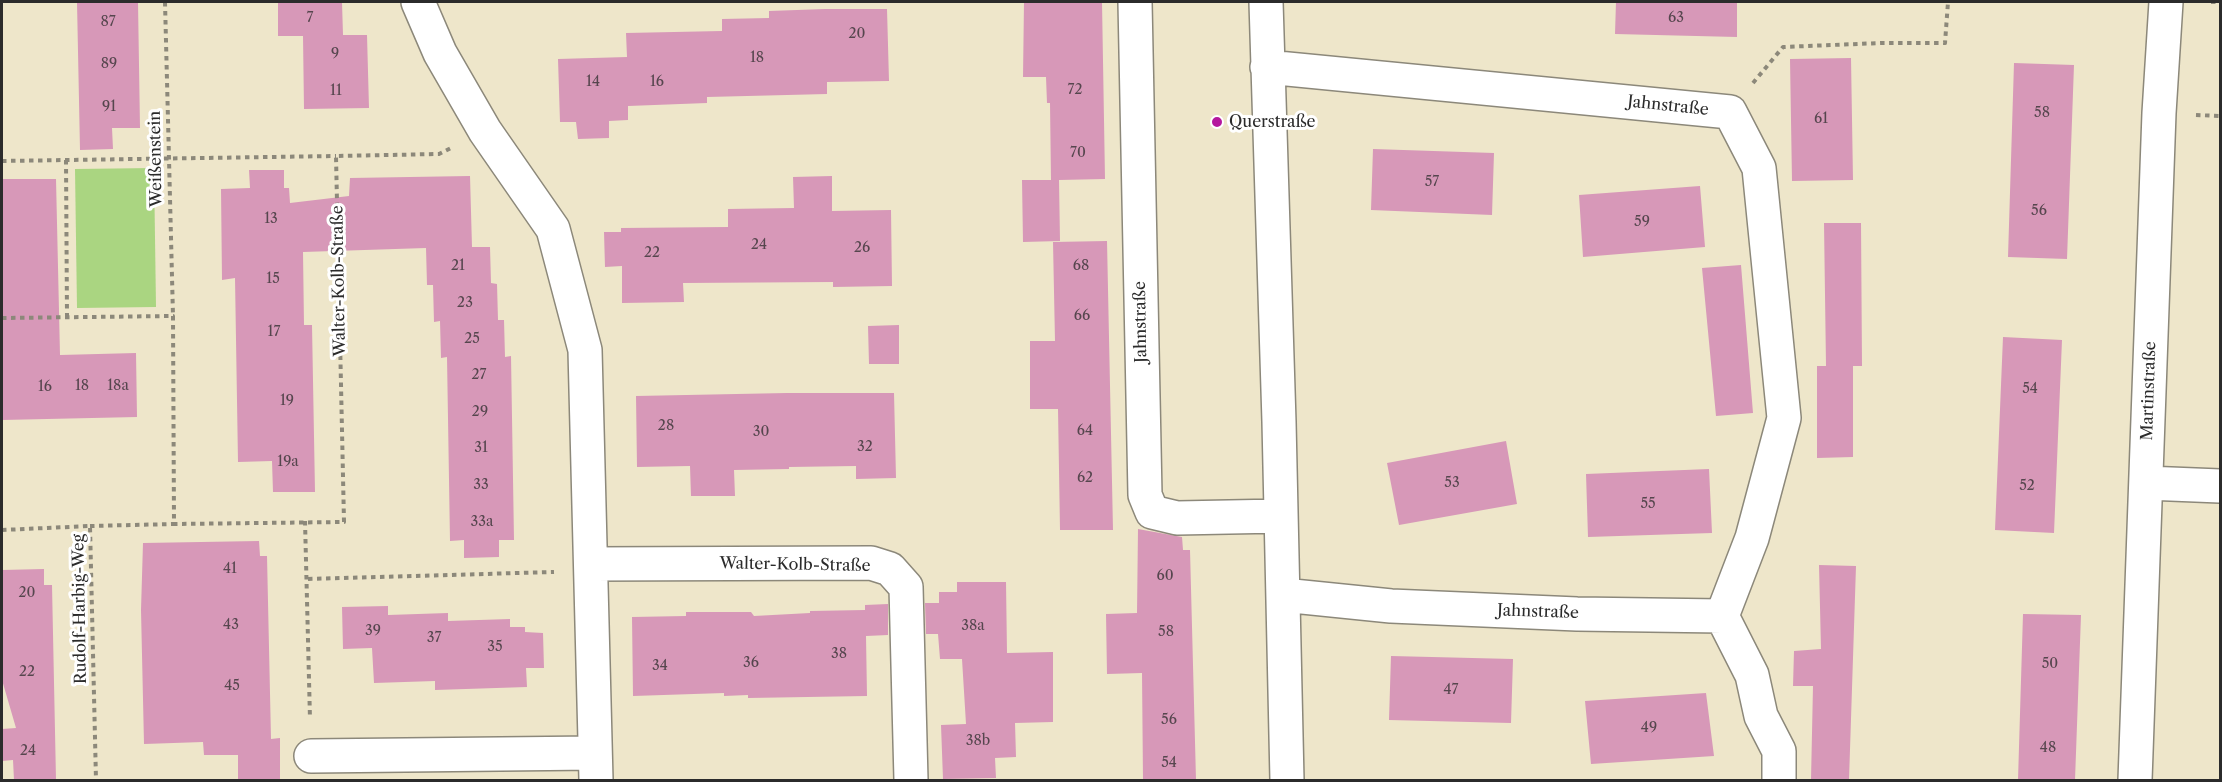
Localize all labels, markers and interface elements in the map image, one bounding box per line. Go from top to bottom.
house number: 7 [307,10,313,26]
house number: 63 [1668,10,1684,26]
house number: 87 [100,14,116,30]
house number: 20 [849,26,865,42]
house number: 9 [331,46,339,62]
house number: 18 [750,50,764,66]
house number: 89 [101,56,117,72]
house number: 14 [586,74,600,90]
house number: 16 [650,74,664,90]
house number: 72 [1068,82,1082,98]
house number: 11 [330,83,342,99]
street label: Jahnstraße [1626,92,1710,120]
house number: 91 [102,99,116,115]
house number: 58 [2034,105,2050,121]
street label: Weißenstein [146,111,166,207]
house number: 61 [1814,111,1828,127]
place label: Querstraße [1229,112,1316,132]
marker: Querstraße [1210,115,1224,129]
house number: 70 [1070,145,1086,161]
house number: 57 [1425,174,1439,190]
house number: 56 [2031,203,2047,219]
street label: Walter-Kolb-Straße [328,205,350,357]
house number: 13 [264,211,278,227]
house number: 59 [1634,214,1650,230]
house number: 24 [751,237,767,253]
house number: 26 [854,240,870,256]
house number: 22 [644,245,660,261]
house number: 21 [451,258,465,274]
house number: 68 [1073,258,1089,274]
house number: 15 [266,271,280,287]
street label: Jahnstraße [1131,281,1151,363]
house number: 23 [457,295,473,311]
house number: 66 [1074,308,1090,324]
house number: 17 [268,324,280,340]
house number: 25 [464,331,480,347]
street label: Martinstraße [2138,341,2160,441]
house number: 27 [472,367,486,383]
house number: 18 [75,378,89,394]
house number: 18a [107,378,129,394]
house number: 16 [38,379,52,395]
house number: 54 [2022,381,2038,397]
house number: 19 [280,393,294,409]
house number: 29 [472,404,488,420]
house number: 28 [658,418,674,434]
house number: 64 [1077,423,1093,439]
house number: 30 [753,424,769,440]
house number: 32 [857,439,873,455]
house number: 31 [474,440,488,456]
house number: 19a [277,454,299,470]
house number: 62 [1077,470,1093,486]
house number: 53 [1444,475,1460,491]
house number: 33 [473,477,489,493]
house number: 52 [2019,478,2035,494]
house number: 55 [1640,496,1656,512]
house number: 33a [471,514,493,530]
street label: Rudolf-Harbig-Weg [69,534,91,684]
street label: Walter-Kolb-Straße [719,554,871,576]
house number: 41 [223,561,237,577]
house number: 60 [1156,568,1174,584]
house number: 20 [19,585,35,601]
street label: Jahnstraße [1497,601,1579,623]
house number: 43 [223,617,239,633]
house number: 38a [961,618,985,634]
house number: 39 [365,623,381,639]
house number: 58 [1158,624,1174,640]
house number: 37 [427,630,441,646]
house number: 35 [487,639,503,655]
house number: 38 [831,646,847,662]
house number: 36 [743,655,759,671]
house number: 50 [2042,656,2058,672]
house number: 34 [652,658,668,674]
house number: 22 [19,664,35,680]
house number: 45 [224,678,240,694]
house number: 47 [1444,682,1458,698]
house number: 56 [1161,712,1177,728]
house number: 49 [1641,720,1657,736]
house number: 38b [966,733,990,749]
house number: 48 [2040,740,2056,756]
house number: 24 [20,743,36,759]
house number: 54 [1161,755,1177,771]

